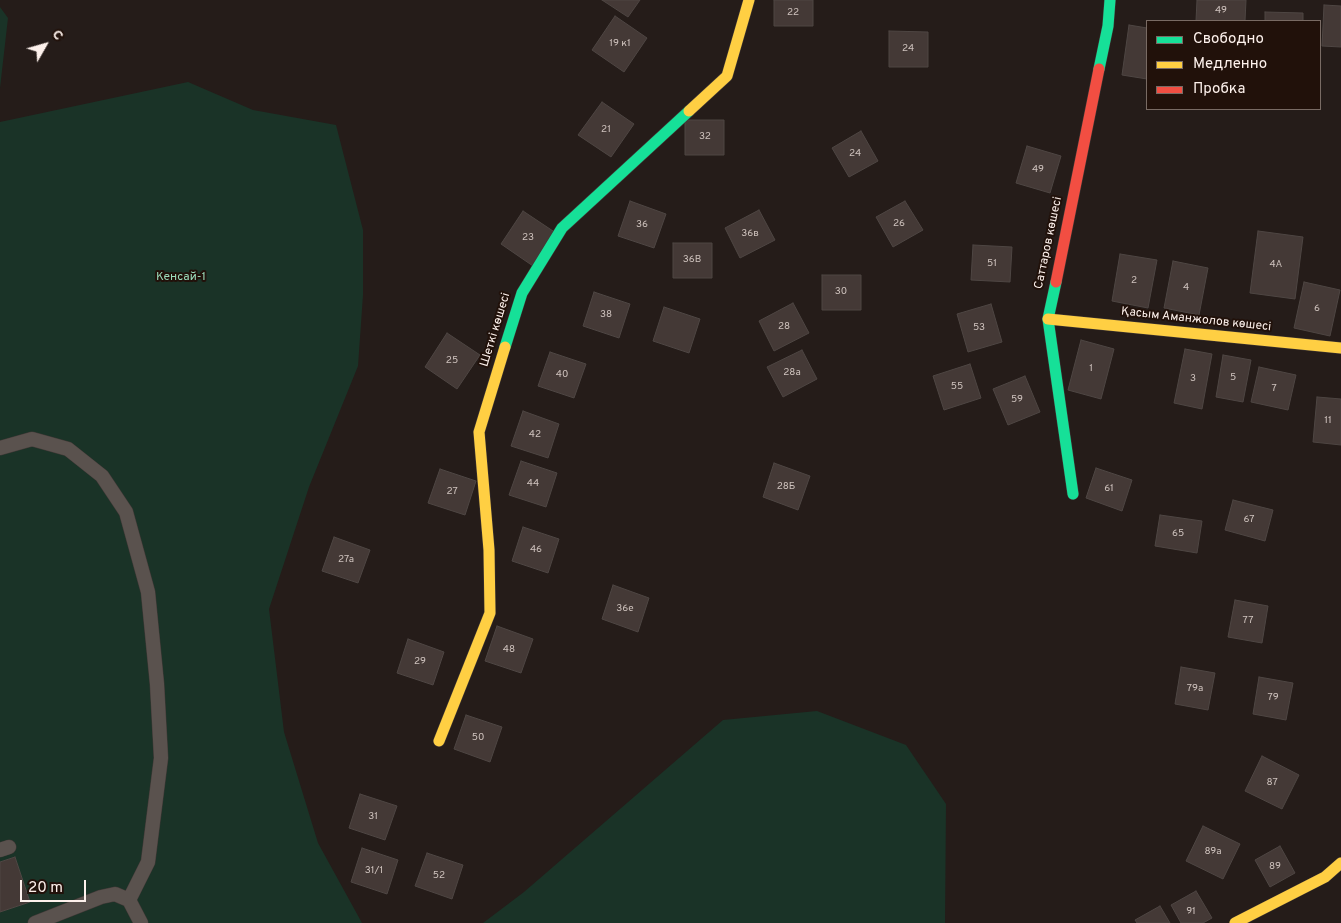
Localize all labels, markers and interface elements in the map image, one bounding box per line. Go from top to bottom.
house number: 49 [1215,5,1227,17]
house number: 22 [787,7,799,19]
north arrow [20,20,70,70]
legend [1146,20,1321,110]
text: С [48,27,67,44]
text: Свободно [1193,30,1264,49]
house number: 19 к1 [609,38,631,50]
house number: 24 [902,43,914,55]
text: Медленно [1193,55,1267,74]
text: Пробка [1193,80,1245,99]
house number: 21 [601,124,611,136]
house number: 32 [699,131,711,143]
house number: 24 [849,148,861,160]
house number: 49 [1032,164,1044,176]
street label: Саттаров көшесі [1032,196,1066,290]
house number: 26 [893,218,905,230]
house number: 36 [636,219,648,231]
house number: 36в [741,228,759,240]
house number: 23 [522,232,534,244]
house number: 36В [683,254,701,266]
house number: 51 [987,258,997,270]
house number: 4А [1270,259,1282,271]
park label: Кенсай-1 [156,271,206,285]
house number: 2 [1131,275,1137,287]
house number: 4 [1183,282,1189,294]
house number: 30 [835,286,847,298]
street label: Шеткі көшесі [478,291,514,369]
house number: 6 [1314,303,1320,315]
street label: Қасым Аманжолов көшесі [1120,305,1272,335]
house number: 38 [600,309,612,321]
house number: 28 [778,321,790,333]
house number: 53 [973,322,985,334]
house number: 25 [446,355,458,367]
house number: 1 [1089,363,1093,375]
house number: 28а [783,367,801,379]
house number: 40 [556,369,568,381]
house number: 5 [1230,372,1236,384]
house number: 3 [1190,373,1196,385]
house number: 55 [951,381,963,393]
house number: 7 [1271,383,1277,395]
house number: 59 [1011,394,1023,406]
house number: 11 [1324,415,1332,427]
house number: 42 [529,429,541,441]
house number: 44 [527,478,539,490]
house number: 28Б [777,481,795,493]
house number: 61 [1104,483,1114,495]
house number: 27 [446,486,458,498]
house number: 67 [1244,514,1254,526]
house number: 65 [1172,528,1184,540]
house number: 46 [530,544,542,556]
house number: 27а [338,554,354,566]
house number: 36е [616,603,634,615]
house number: 77 [1243,615,1253,627]
house number: 48 [503,644,515,656]
house number: 29 [414,656,426,668]
house number: 79а [1187,683,1203,695]
house number: 79 [1267,692,1279,704]
house number: 50 [472,732,484,744]
house number: 87 [1266,777,1278,789]
house number: 31 [368,811,378,823]
house number: 89а [1204,846,1222,858]
house number: 89 [1269,861,1281,873]
house number: 31/1 [365,865,383,877]
scale bar [22,870,89,902]
house number: 52 [433,870,445,882]
text: 20 m [28,879,63,898]
house number: 91 [1186,906,1196,918]

